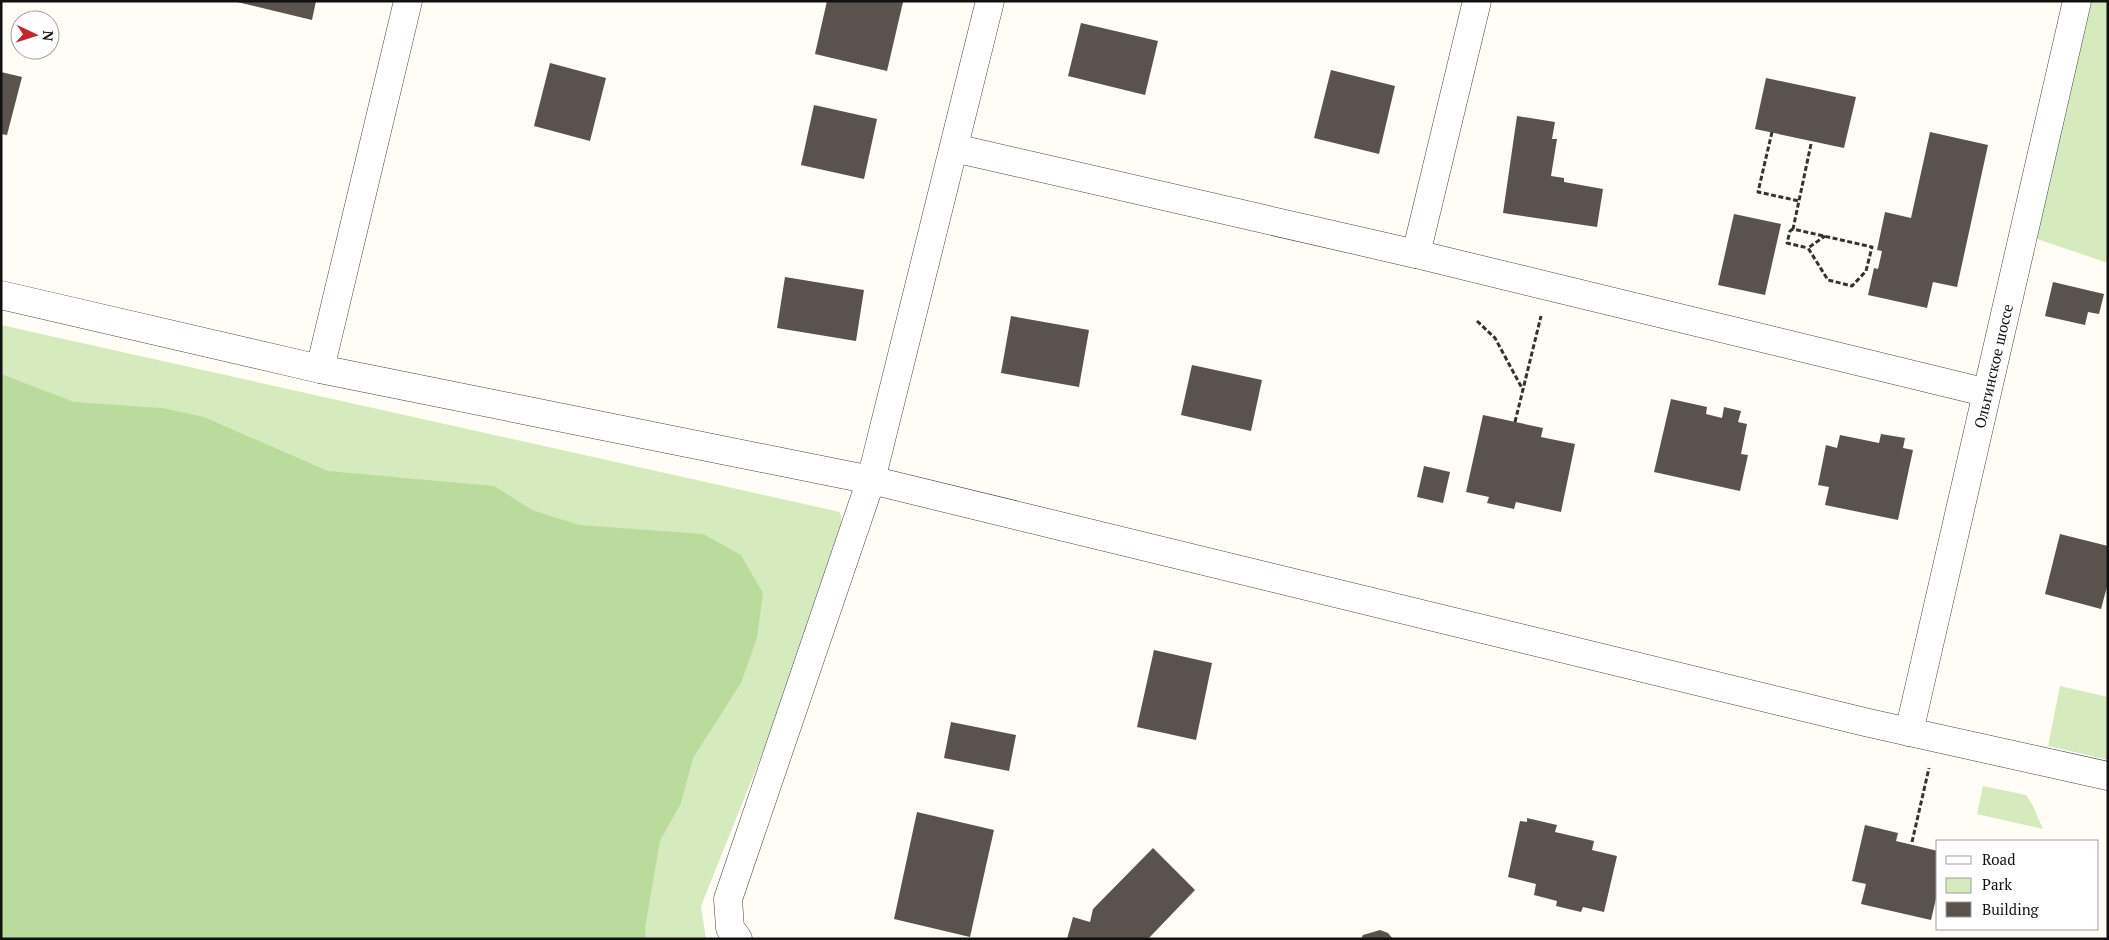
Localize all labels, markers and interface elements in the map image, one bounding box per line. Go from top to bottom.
north arrow [10,10,60,60]
text: N [39,30,58,42]
street label: Ольгинское шоссе [1969,302,2017,430]
legend [1936,840,2099,930]
text: Road [1982,849,2015,869]
text: Park [1982,874,2012,894]
text: Building [1982,899,2040,919]

